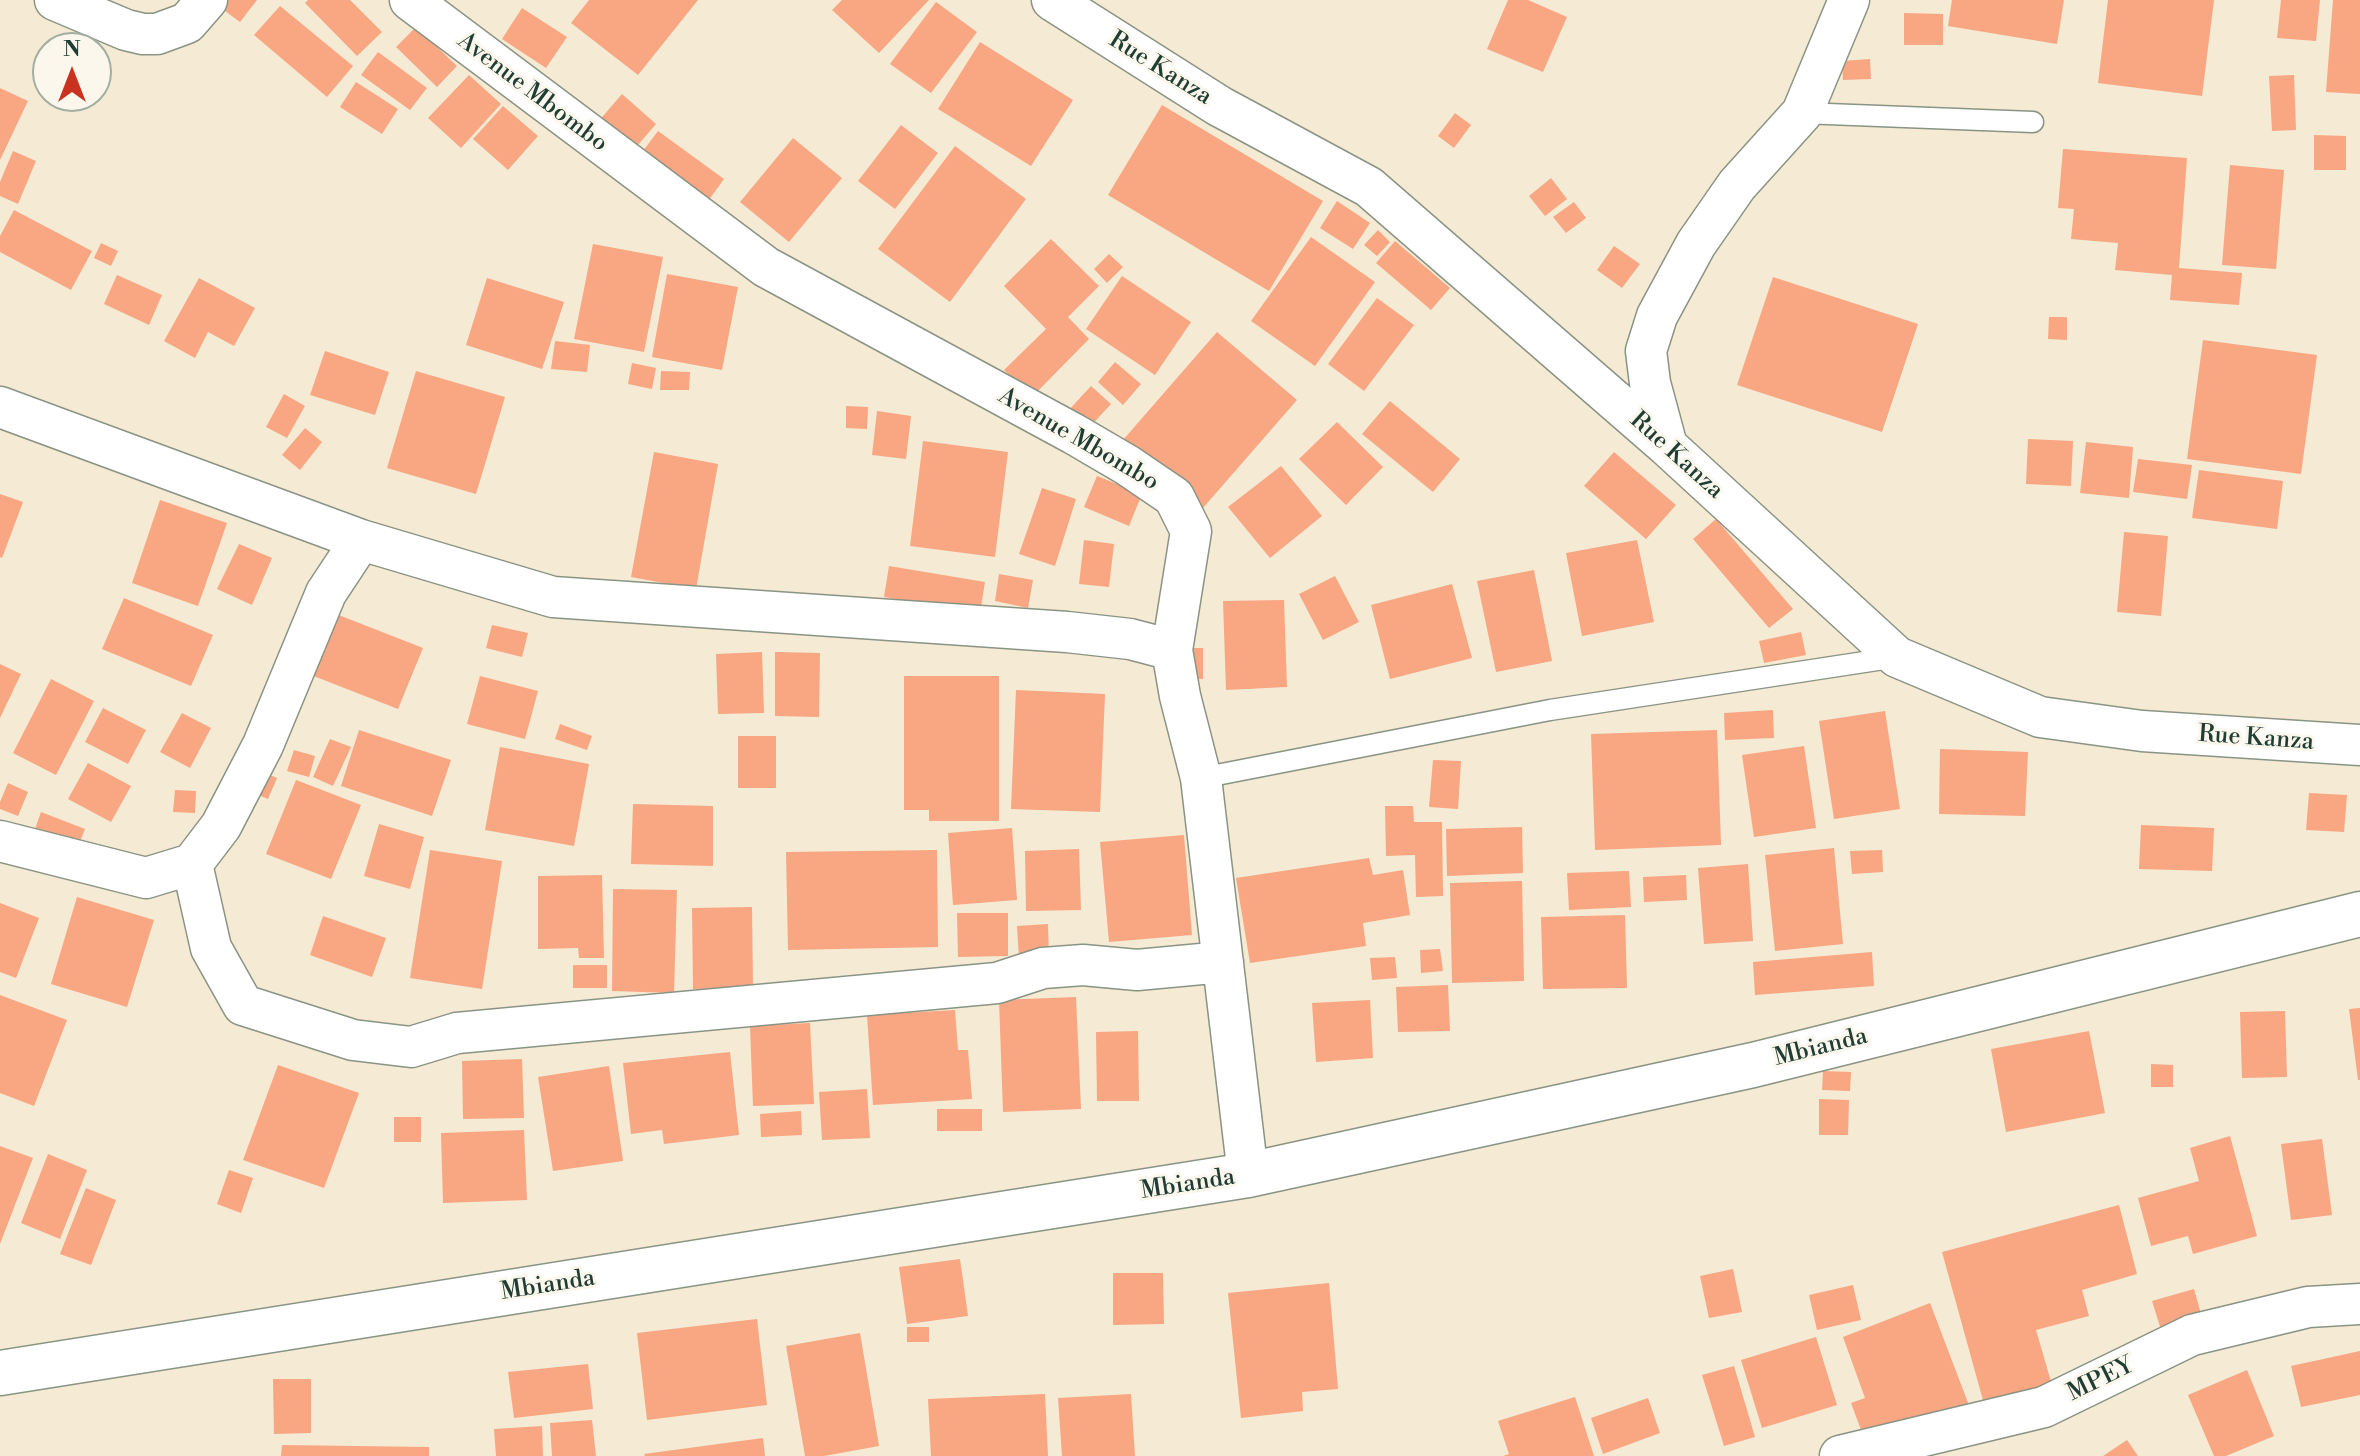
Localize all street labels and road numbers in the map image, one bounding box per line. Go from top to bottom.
street label: Rue Kanza [1103,26,1217,112]
street label: Avenue Mbombo [451,27,613,159]
street label: Avenue Mbombo [993,382,1163,498]
street label: Rue Kanza [1623,407,1729,505]
street label: Rue Kanza [2197,721,2315,757]
street label: Mbianda [1771,1023,1871,1073]
street label: Mbianda [1139,1163,1237,1207]
street label: Mbianda [499,1264,597,1308]
street label: MPEY [2063,1352,2139,1408]

